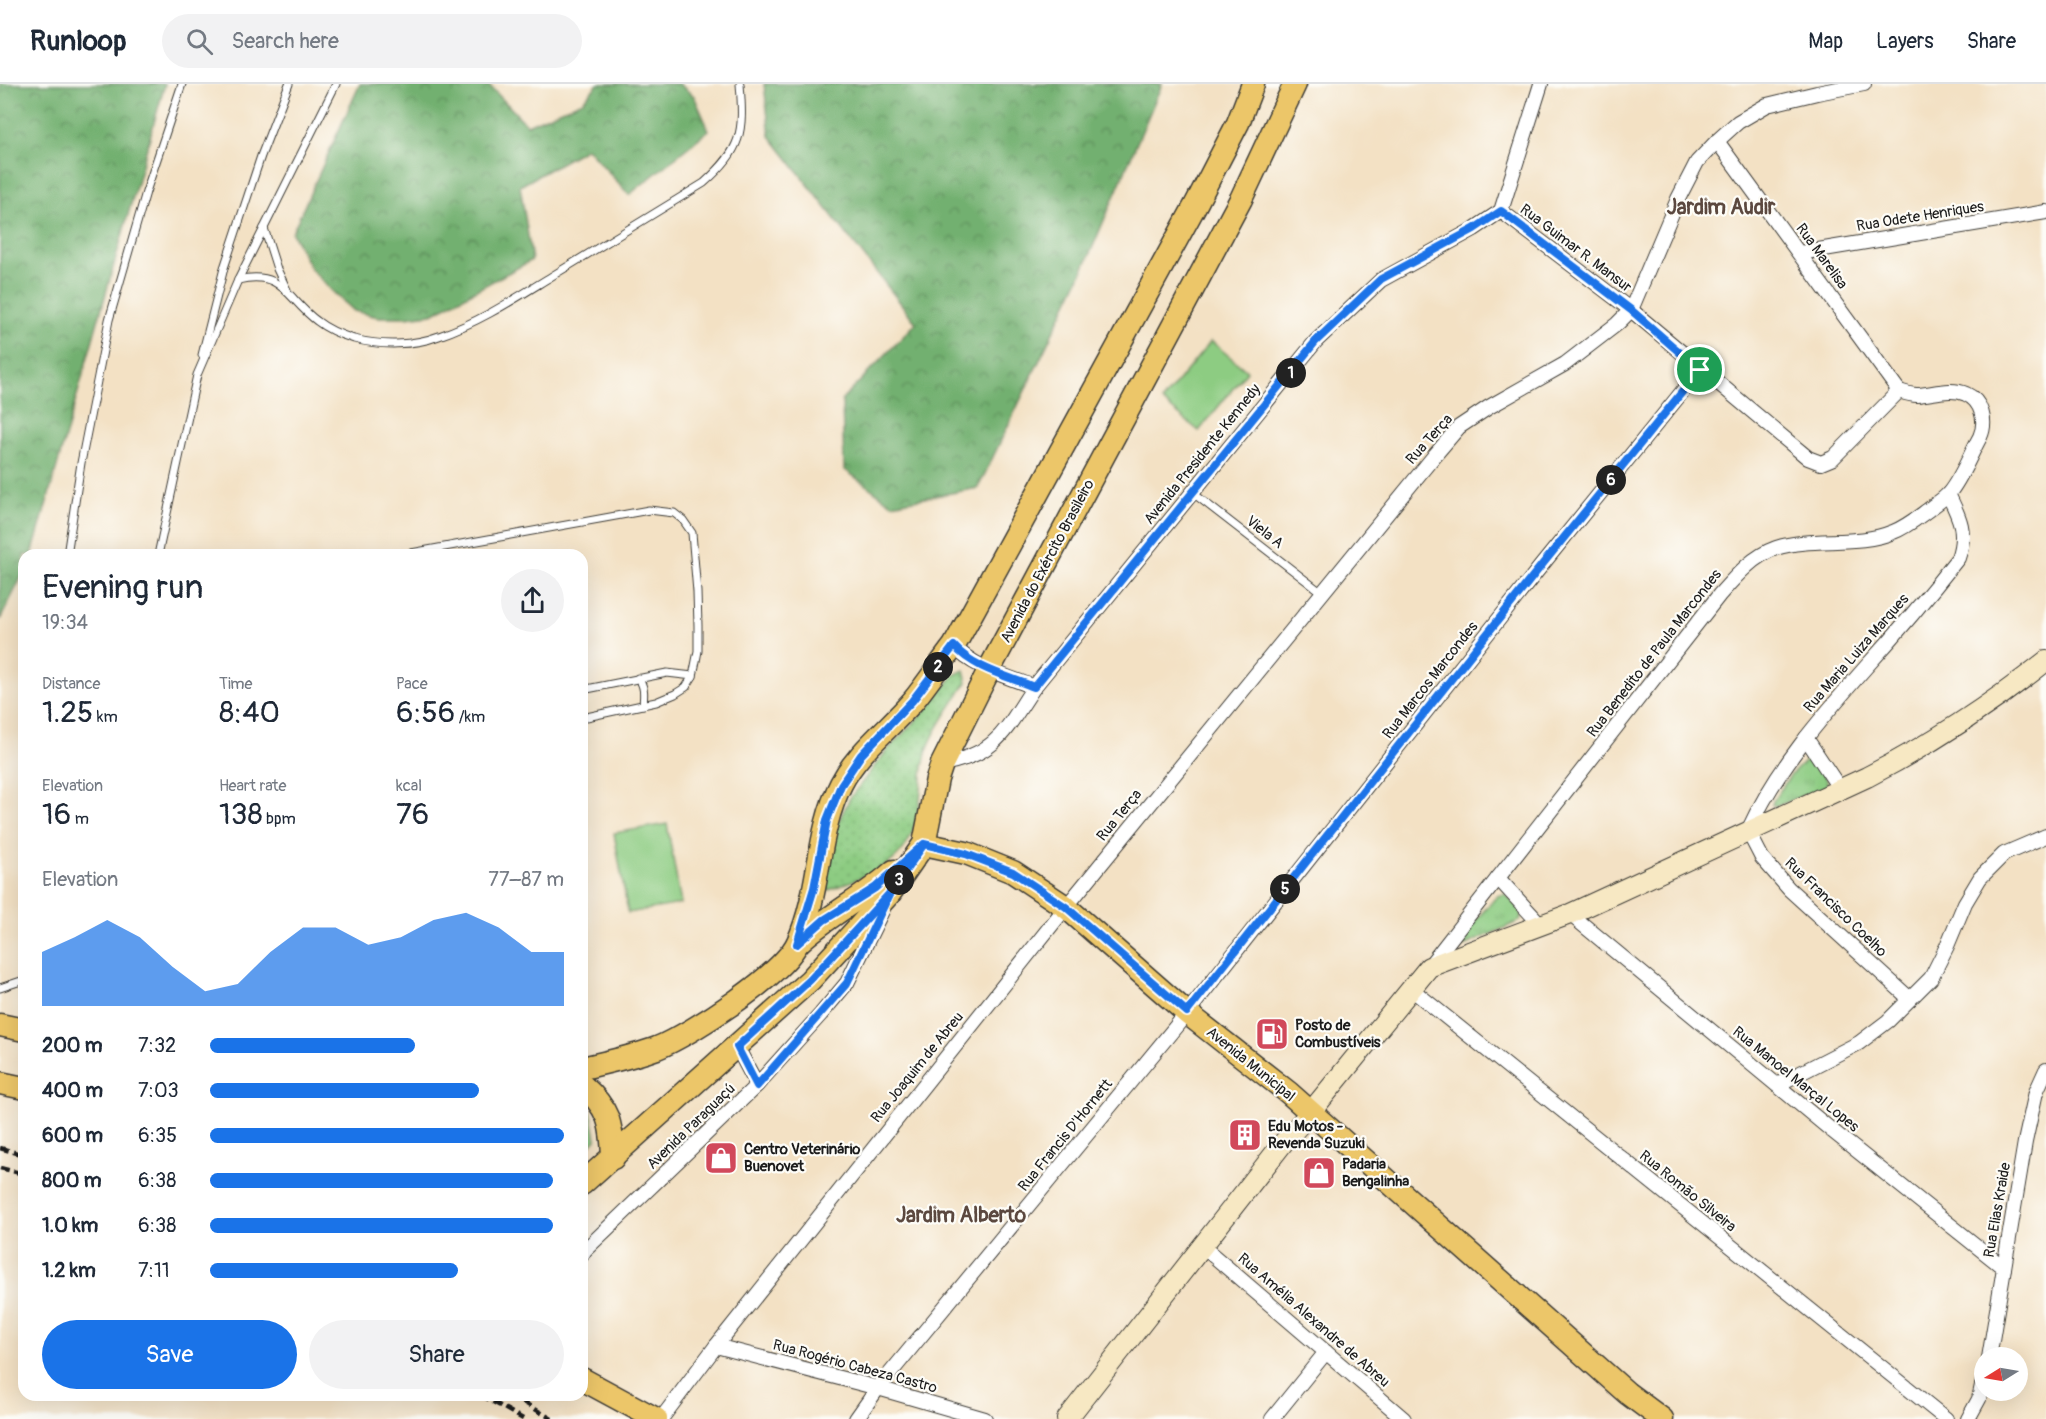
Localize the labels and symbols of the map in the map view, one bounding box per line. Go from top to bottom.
district label: Jardim Audir [1667,194,1776,221]
street label: Rua Odete Henriques [1855,197,1985,236]
street label: Rua Guimar R. Mansur [1516,200,1636,297]
street label: Rua Marelisa [1791,220,1852,293]
pin [1674,344,1725,395]
pin: 1 [1276,358,1306,388]
street label: Avenida Presidente Kennedy [1140,380,1265,528]
street label: Rua Terça [1402,410,1457,469]
pin: 6 [1596,465,1626,495]
street label: Avenida do Exército Brasileiro [996,476,1099,646]
street label: Viela A [1242,512,1288,553]
street label: Rua Benedito de Paula Marcondes [1583,565,1726,741]
street label: Rua Maria Luiza Marques [1800,590,1913,717]
street label: Rua Marcos Marcondes [1379,618,1482,743]
pin: 2 [923,652,953,682]
street label: Rua Terça [1093,785,1146,845]
street label: Rua Francisco Coelho [1780,854,1891,961]
pin: 3 [884,865,914,895]
pin: 5 [1270,874,1300,904]
street label: Rua Joaquim de Abreu [867,1008,968,1127]
fuel station icon: Posto de Combustíveis [1254,1016,1290,1052]
place label: Posto de Combustíveis [1295,1016,1381,1052]
street label: Rua Manoel Marçal Lopes [1729,1022,1863,1136]
street label: Avenida Municipal [1202,1023,1299,1106]
street label: Rua Francis D'Hornett [1014,1074,1117,1195]
street label: Avenida Paraguaçú [643,1079,740,1173]
building icon: Edu Motos - Revenda Suzuki [1227,1117,1263,1153]
place label: Edu Motos - Revenda Suzuki [1268,1117,1365,1153]
shop icon: Centro Veterinário Buenovet [703,1140,739,1176]
place label: Centro Veterinário Buenovet [744,1140,860,1176]
street label: Rua Romão Silveira [1635,1146,1740,1236]
shop icon: Padaria Bengalinha [1301,1155,1337,1191]
place label: Padaria Bengalinha [1342,1155,1409,1191]
street label: Rua Elias Kraide [1980,1160,2015,1259]
district label: Jardim Alberto [896,1202,1027,1229]
street label: Rua Amélia Alexandre de Abreu [1234,1249,1394,1392]
street label: Rua Rogério Cabeza Castro [771,1335,939,1398]
north arrow [1974,1347,2028,1401]

